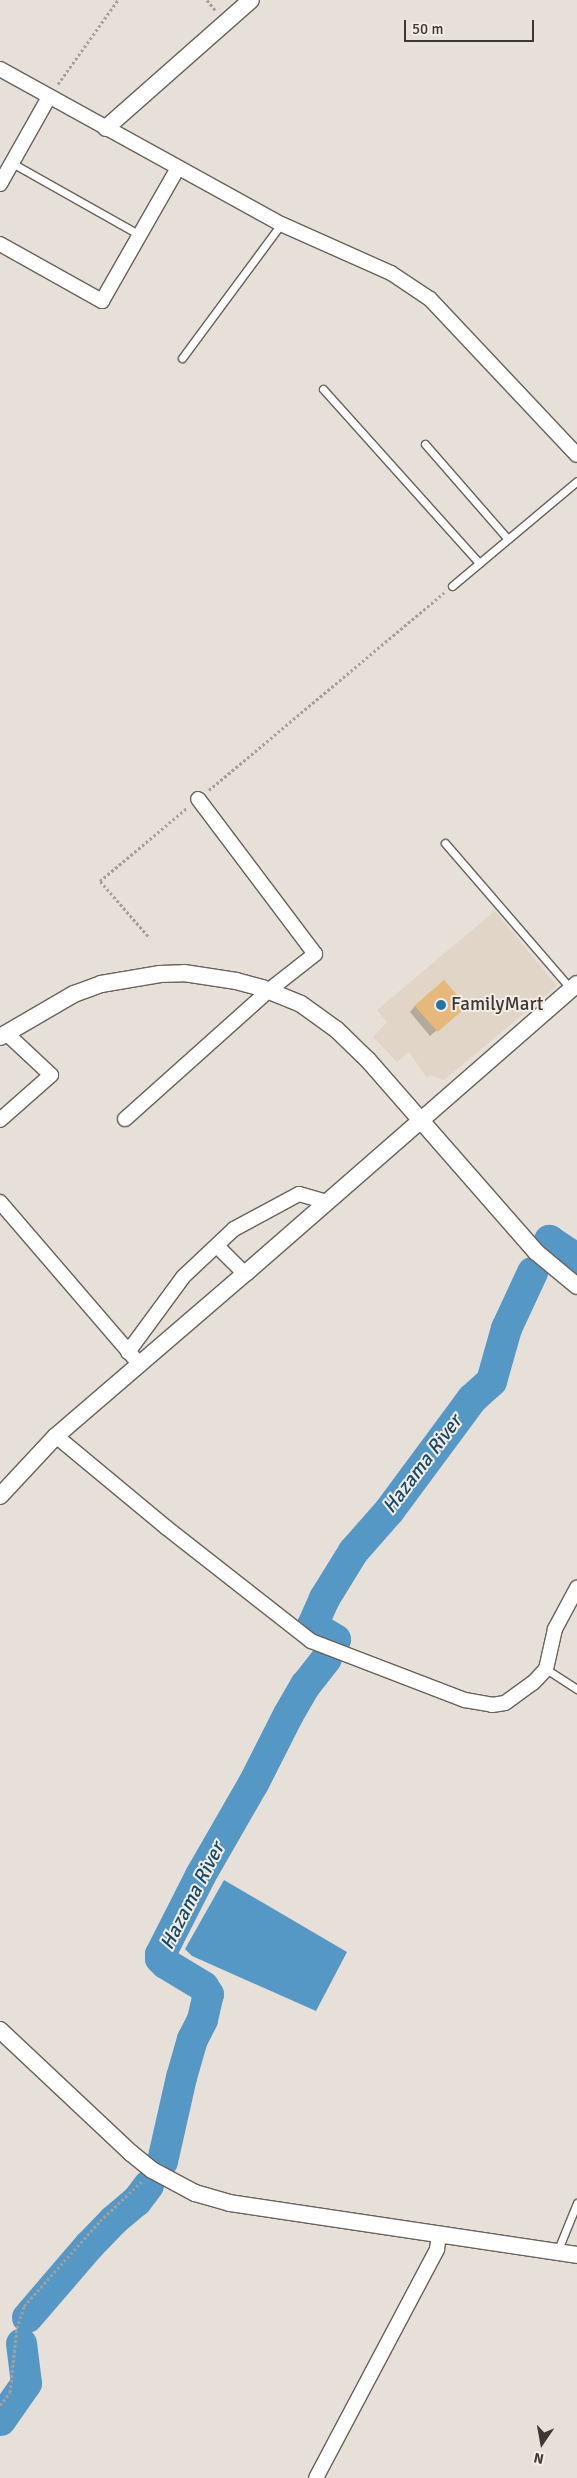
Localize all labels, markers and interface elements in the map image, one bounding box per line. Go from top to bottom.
scale bar [407,10,537,42]
text: 50 m [412,20,443,38]
place label: FamilyMart [451,994,543,1016]
marker: FamilyMart [435,999,447,1011]
water label: Hazama River [377,1410,467,1518]
water label: Hazama River [155,1839,229,1953]
north arrow [517,2418,567,2468]
text: N [532,2449,545,2467]

